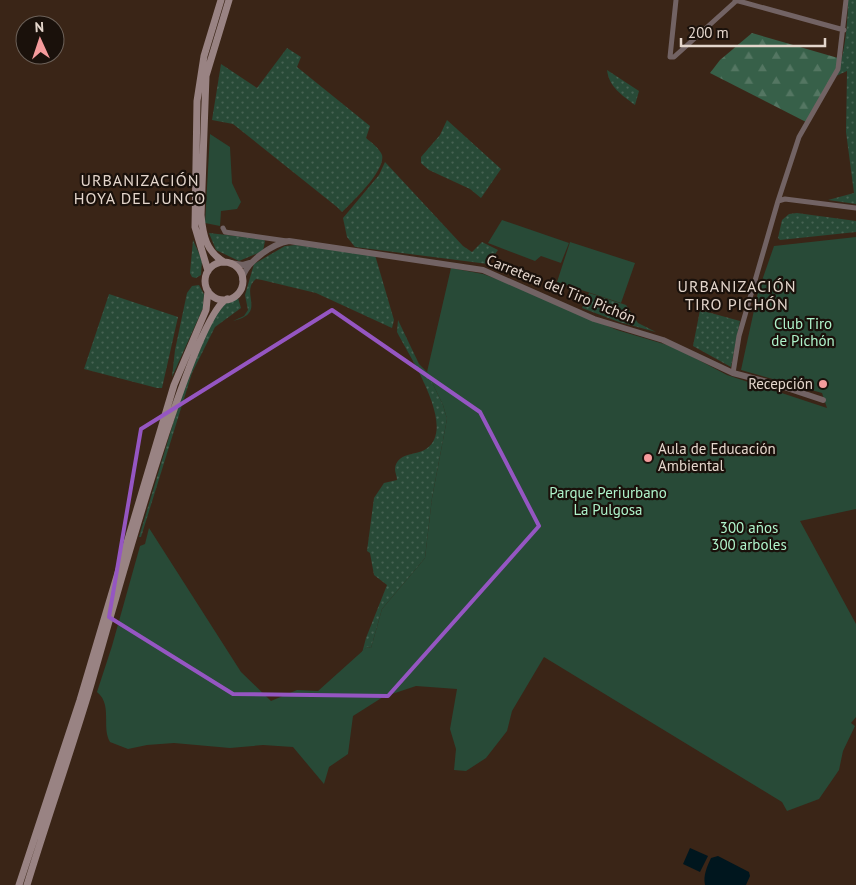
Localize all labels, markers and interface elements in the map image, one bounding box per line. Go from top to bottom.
north arrow [15,15,65,65]
scale bar [681,15,825,47]
text: N [34,18,44,36]
text: 200 m [688,23,729,42]
district label: URBANIZACIÓN HOYA DEL JUNCO [74,170,206,208]
street label: Carretera del Tiro Pichón [484,250,639,327]
district label: URBANIZACIÓN TIRO PICHÓN [678,276,796,314]
park label: Club Tiro de Pichón [771,314,835,350]
place label: Recepción [748,374,813,393]
marker: Recepción [817,378,829,390]
place label: Aula de Educación Ambiental [658,439,776,475]
marker: Aula de Educación Ambiental [642,452,654,464]
park label: Parque Periurbano La Pulgosa [549,483,667,519]
park label: 300 años 300 arboles [711,518,787,554]

